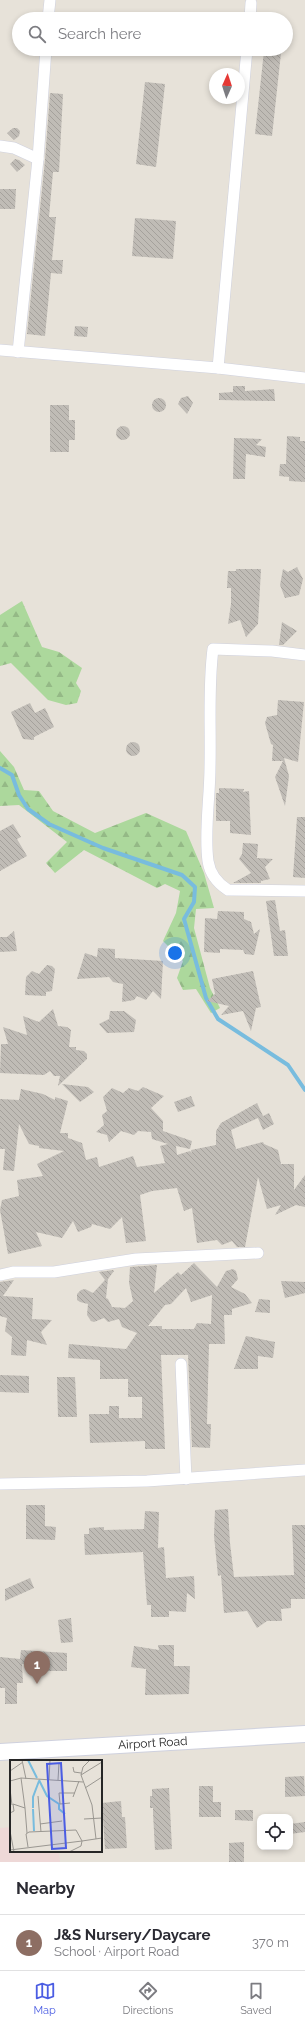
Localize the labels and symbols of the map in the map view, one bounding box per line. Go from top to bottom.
north arrow [209,68,245,104]
your location [165,943,185,963]
pin: 1 [24,1651,50,1684]
street label: Airport Road [118,1734,188,1752]
inset map [10,1760,102,1852]

